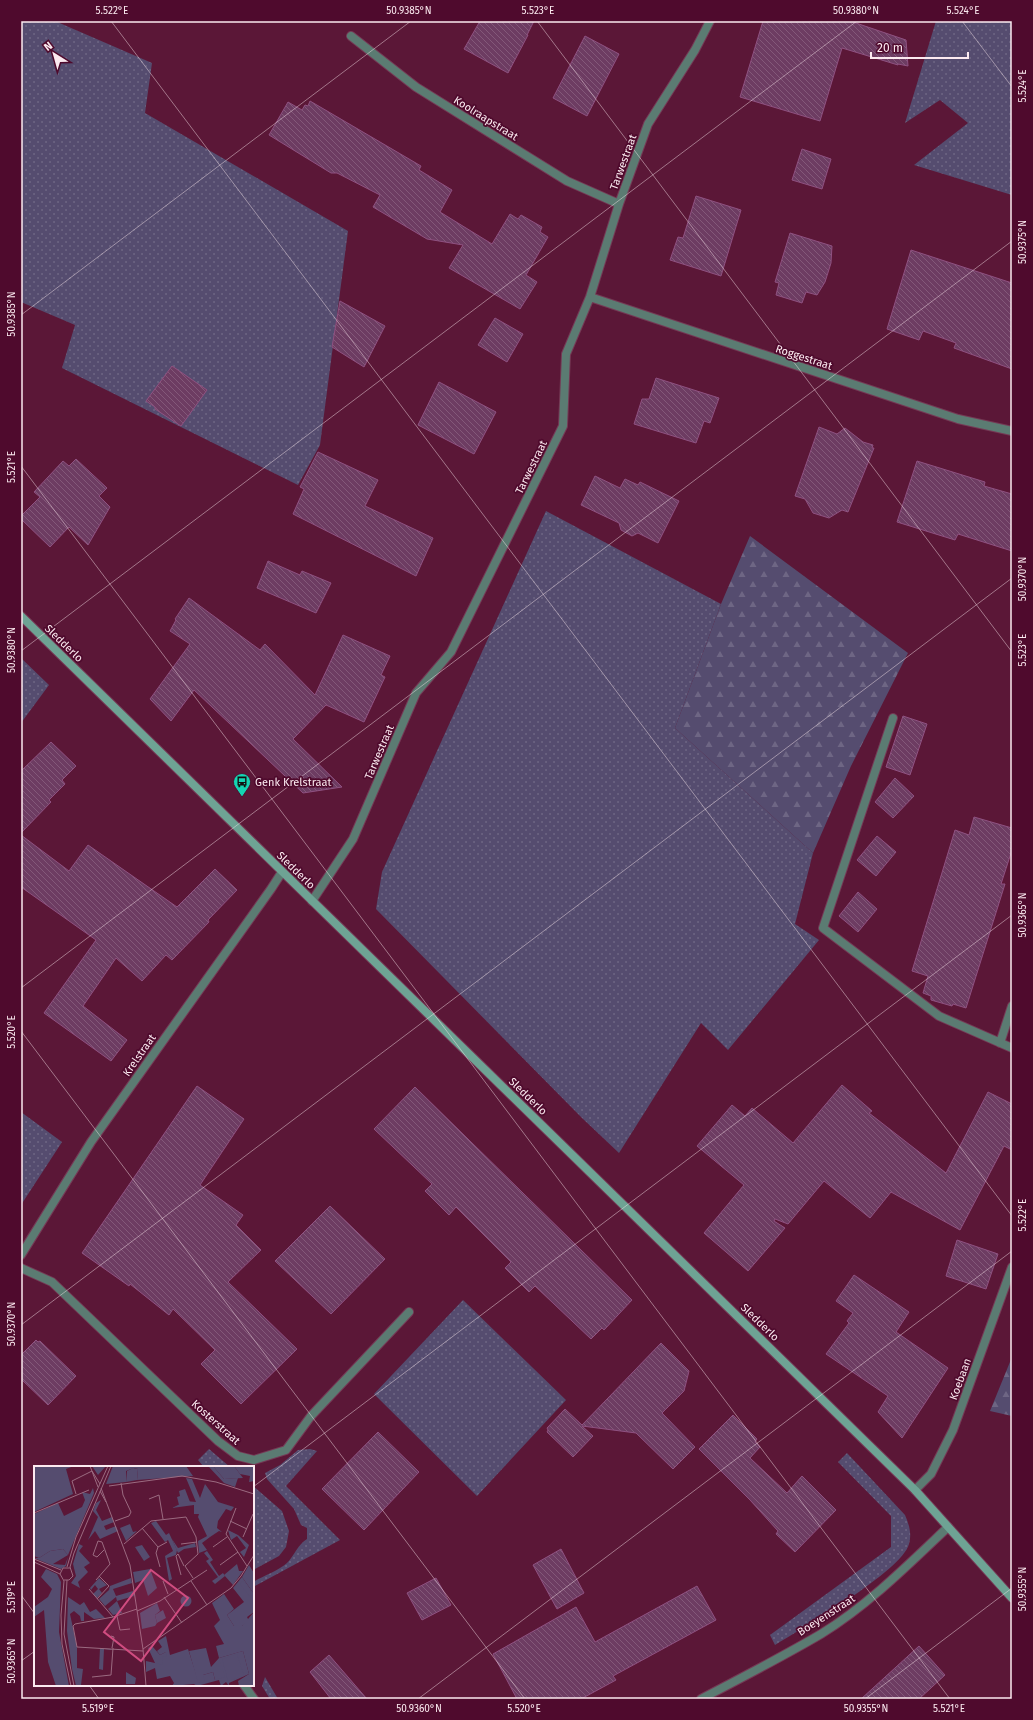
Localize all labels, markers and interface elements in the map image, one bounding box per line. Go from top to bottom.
text: 5.522°E [96,5,128,17]
text: 50.9385°N [386,5,432,17]
text: 5.523°E [522,5,554,17]
text: 50.9380°N [833,5,879,17]
text: 5.524°E [947,5,979,17]
north arrow [34,34,74,74]
scale bar [871,34,968,60]
text: N [41,39,55,54]
text: 20 m [877,41,903,55]
text: 5.524°E [1017,70,1029,102]
street label: Koolraapstraat [451,93,520,143]
street label: Tarwestraat [607,133,640,192]
text: 50.9375°N [1017,220,1029,264]
text: 50.9385°N [6,291,18,337]
street label: Roggestraat [774,342,834,373]
street label: Tarwestraat [513,438,550,496]
text: 5.521°E [6,451,18,483]
text: 50.9370°N [1017,557,1029,601]
street label: Sledderlo [42,622,85,665]
text: 50.9380°N [6,627,18,673]
text: 5.523°E [1017,634,1029,666]
street label: Tarwestraat [362,723,397,781]
bus stop icon: Genk Krelstraat [232,772,252,797]
place label: Genk Krelstraat [255,776,331,789]
street label: Sledderlo [274,849,317,892]
text: 50.9365°N [1017,892,1029,938]
text: 5.520°E [6,1015,18,1049]
street label: Krelstraat [120,1032,159,1079]
street label: Sledderlo [506,1075,549,1118]
text: 5.522°E [1017,1199,1029,1231]
street label: Sledderlo [738,1301,781,1344]
text: 50.9370°N [6,1302,18,1346]
street label: Koebaan [947,1356,974,1402]
street label: Kosterstraat [189,1397,243,1448]
inset map [34,1466,254,1686]
text: 50.9355°N [1017,1567,1029,1611]
text: 5.519°E [6,1581,18,1613]
street label: Boeyenstraat [795,1592,857,1639]
text: 50.9365°N [6,1638,18,1684]
text: 5.519°E [82,1703,114,1715]
text: 50.9360°N [396,1703,442,1715]
text: 5.520°E [507,1703,541,1715]
text: 50.9355°N [844,1703,888,1715]
text: 5.521°E [933,1703,965,1715]

